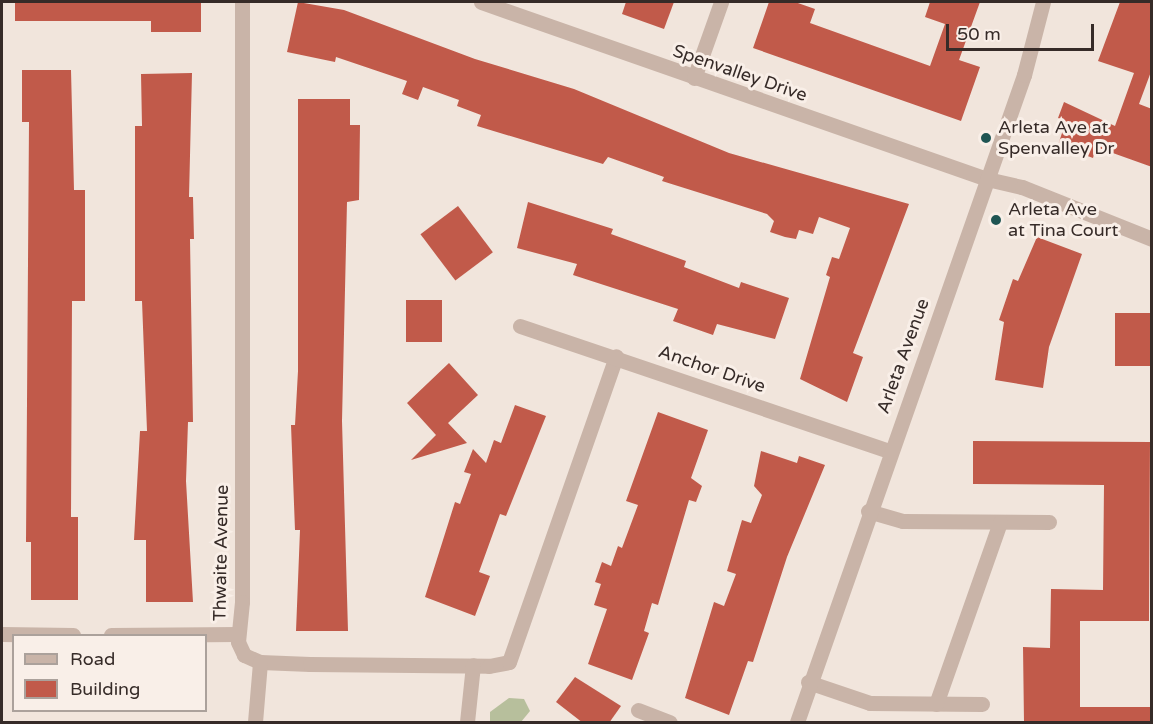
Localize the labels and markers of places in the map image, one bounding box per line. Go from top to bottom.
place label: Arleta Ave at Spenvalley Dr [998,117,1114,160]
marker: Arleta Ave at Spenvalley Dr [979,131,993,145]
place label: Arleta Ave at Tina Court [1008,199,1118,242]
marker: Arleta Ave at Tina Court [989,213,1003,227]

